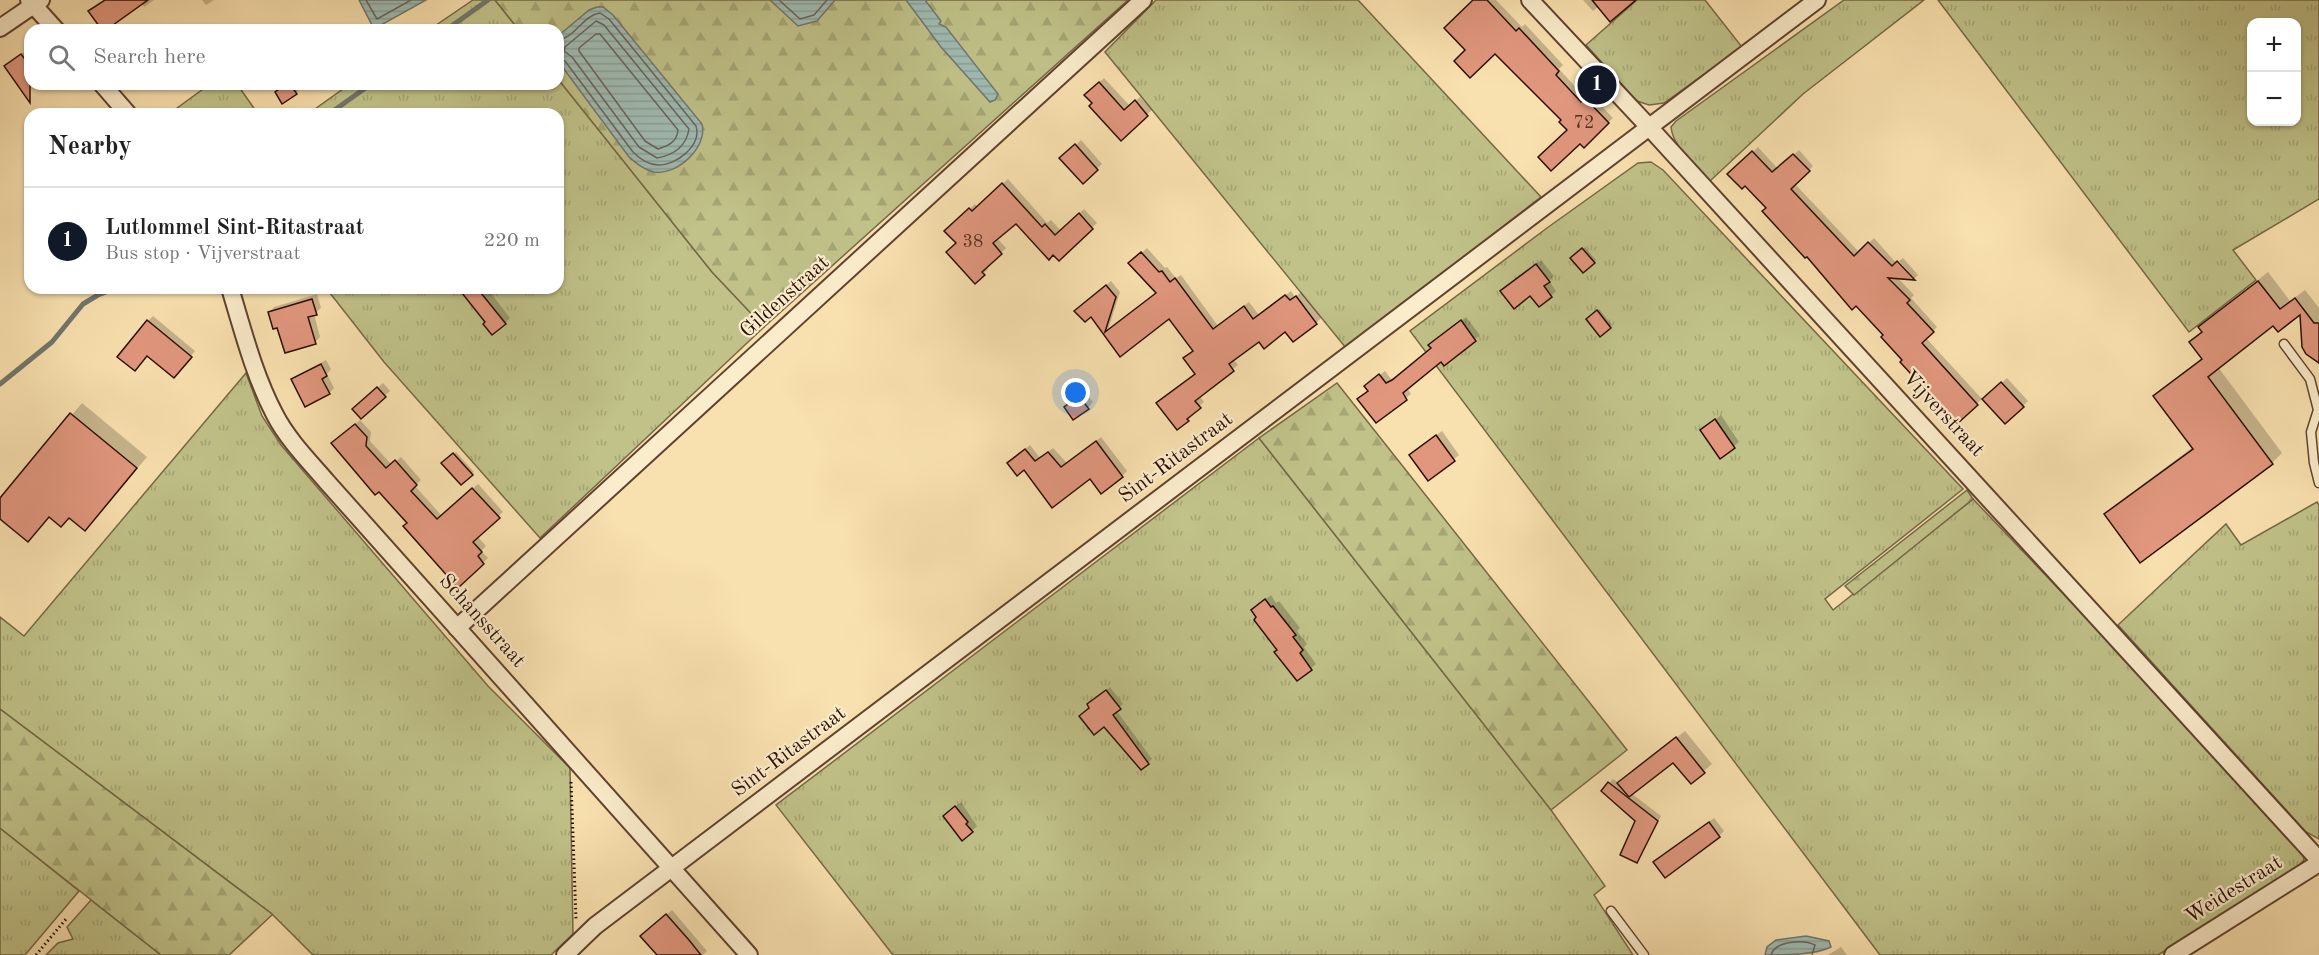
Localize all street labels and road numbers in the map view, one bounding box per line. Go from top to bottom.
street label: Gildenstraat [737,252,833,342]
street label: Vijverstraat [1898,367,1988,461]
street label: Sint-Ritastraat [1115,408,1237,508]
street label: Schansstraat [435,570,529,672]
street label: Sint-Ritastraat [728,702,850,802]
street label: Weidestraat [2182,852,2286,928]

